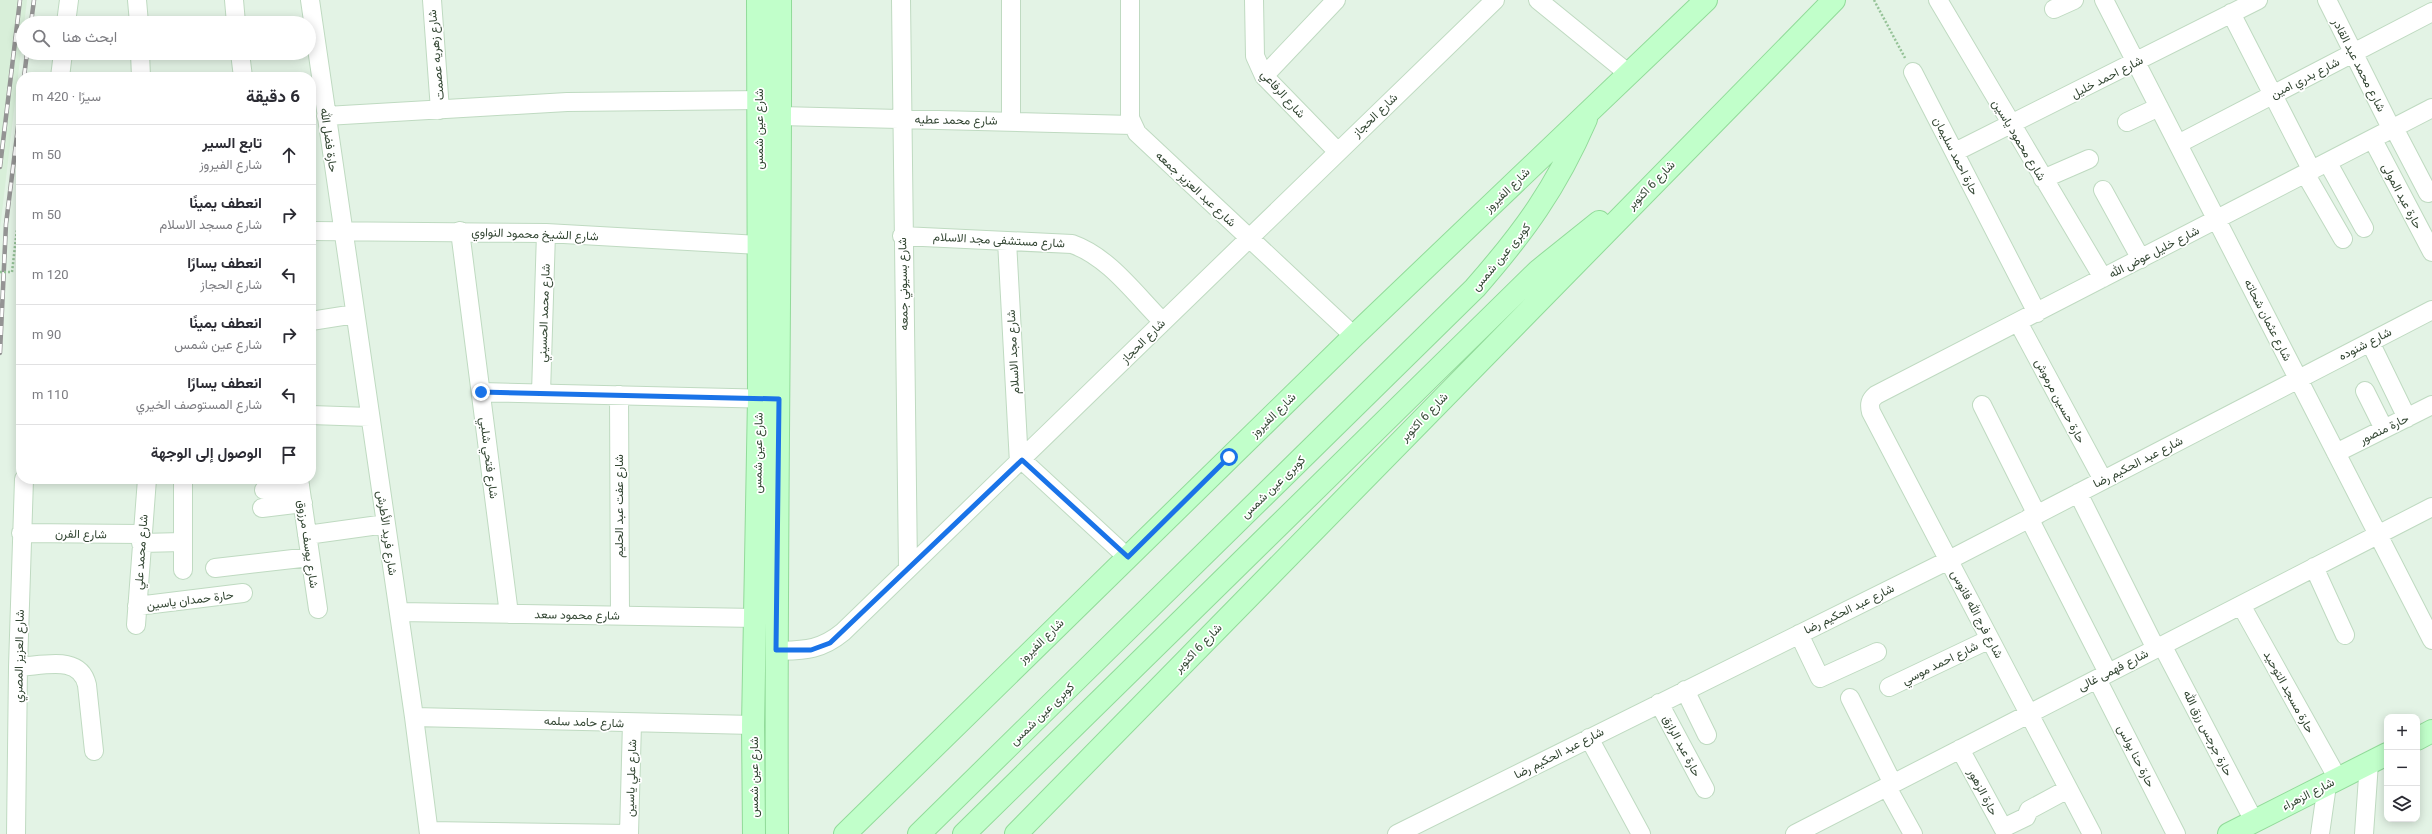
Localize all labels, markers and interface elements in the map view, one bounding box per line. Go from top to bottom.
street label: شارع زهريه عصمت [425,9,449,101]
street label: شارع محمد عبد القادر [2327,15,2389,115]
search box [16,16,316,60]
icon: search [30,27,52,49]
text: ابحث هنا [62,28,117,46]
street label: شارع احمد خليل [2069,53,2146,103]
street label: شارع بدري امين [2268,55,2343,104]
street label: شارع الرفاعي [1256,67,1308,123]
text: 6 دقيقة [246,86,300,106]
text: سيرًا · 420 m [32,89,101,104]
street label: شارع عين شمس [752,89,768,169]
street label: شارع الحجاز [1349,90,1402,142]
street label: شارع محمود ياسين [1987,97,2049,184]
street label: حارة فضل الله [317,107,340,173]
street label: شارع محمد عطيه [914,112,998,130]
street label: حارة احمد سليمان [1929,115,1982,198]
text: تابع السير [202,134,262,152]
icon: ahead [278,144,300,166]
text: 50 m [32,147,61,162]
street label: شارع عبد العزيز جمعه [1152,148,1239,231]
text: شارع الفيروز [199,157,262,172]
street label: شارع 6 اكتوبر [1623,158,1679,215]
street label: حارة عبد المولى [2378,161,2425,232]
street label: شارع الفيروز [1481,165,1534,217]
text: انعطف يمينًا [189,194,262,212]
icon: right [278,204,300,226]
text: 50 m [32,207,61,222]
text: شارع مسجد الاسلام [160,217,262,232]
street label: كوبرى عين شمس [1469,220,1534,294]
street label: شارع خليل عوض الله [2107,223,2202,283]
street label: شارع الشيخ محمود النواوي [471,225,599,246]
street label: شارع مستشفى مجد الاسلام [933,230,1065,252]
street label: شارع بسيوني جمعه [895,237,914,331]
text: انعطف يسارًا [187,254,262,272]
street label: شارع محمد الحسيني [535,263,556,363]
icon: left [278,264,300,286]
text: 120 m [32,267,69,282]
text: شارع الحجاز [200,277,262,292]
street label: شارع عثمان شحاته [2240,277,2295,364]
street label: شارع مجد الاسلام [1004,309,1024,395]
text: انعطف يمينًا [189,314,262,332]
street label: شارع الحجاز [1117,316,1170,368]
icon: right [278,324,300,346]
street label: شارع شنوده [2336,325,2395,365]
text: 90 m [32,327,61,342]
text: شارع عين شمس [174,337,262,352]
street label: حارة حسين مرموش [2031,356,2088,446]
text: انعطف يسارًا [187,374,262,392]
route end [472,383,490,401]
icon: left [278,384,300,406]
text: 110 m [32,387,69,402]
street label: شارع الفيروز [1247,390,1300,442]
street label: شارع 6 اكتوبر [1396,390,1452,447]
text: شارع المستوصف الخيري [136,397,262,412]
street label: حارة منصور [2356,411,2411,448]
street label: شارع عين شمس [750,412,768,494]
street label: شارع فتحي شلبي [474,416,501,500]
street label: شارع عبد الحكيم رضا [2091,433,2186,492]
text: الوصول إلى الوجهة [151,444,262,462]
icon: arrive [278,444,300,466]
route start [1220,448,1238,466]
street label: كوبرى عين شمس [1238,453,1309,522]
street label: شارع عفت عبد الحليم [612,454,628,558]
street label: شارع فريد الأطرش [372,490,400,577]
street label: شارع يوسف مرزوق [293,499,321,589]
street label: شارع محمد علي [131,514,154,591]
street label: شارع الفرن [55,527,107,543]
street label: شارع فرج الله فانوس [1946,567,2006,661]
street label: شارع عبد الحكيم رضا [1802,581,1897,639]
street label: حارة حمدان ياسين [146,588,235,613]
street label: شارع محمود سعد [534,607,620,625]
street label: شارع العزيز المصري [11,609,30,703]
street label: شارع الفيروز [1015,616,1068,668]
street label: شارع 6 اكتوبر [1170,621,1226,678]
street label: شارع احمد موسي [1900,638,1982,690]
street label: شارع فهمى غالى [2075,646,2151,696]
street label: حارة مسجد التوحيد [2260,649,2317,736]
street label: كوبرى عين شمس [1007,680,1078,749]
street label: حارة جرجس رزق الله [2179,688,2236,779]
street label: حارة عبد الرازق [1659,713,1704,780]
street label: شارع حامد سلمه [543,714,624,732]
map controls [2384,714,2420,822]
button: + [2384,714,2420,750]
street label: حارة حنا بولس [2113,722,2158,790]
street label: شارع عبد الحكيم رضا [1512,724,1607,783]
street label: شارع عين شمس [747,737,763,817]
street label: شارع علي ياسين [623,739,642,817]
button: − [2384,750,2420,786]
street label: حارة الزهور [1964,765,2001,818]
street label: شارع الزهراء [2279,775,2337,815]
button: layers [2384,786,2420,822]

